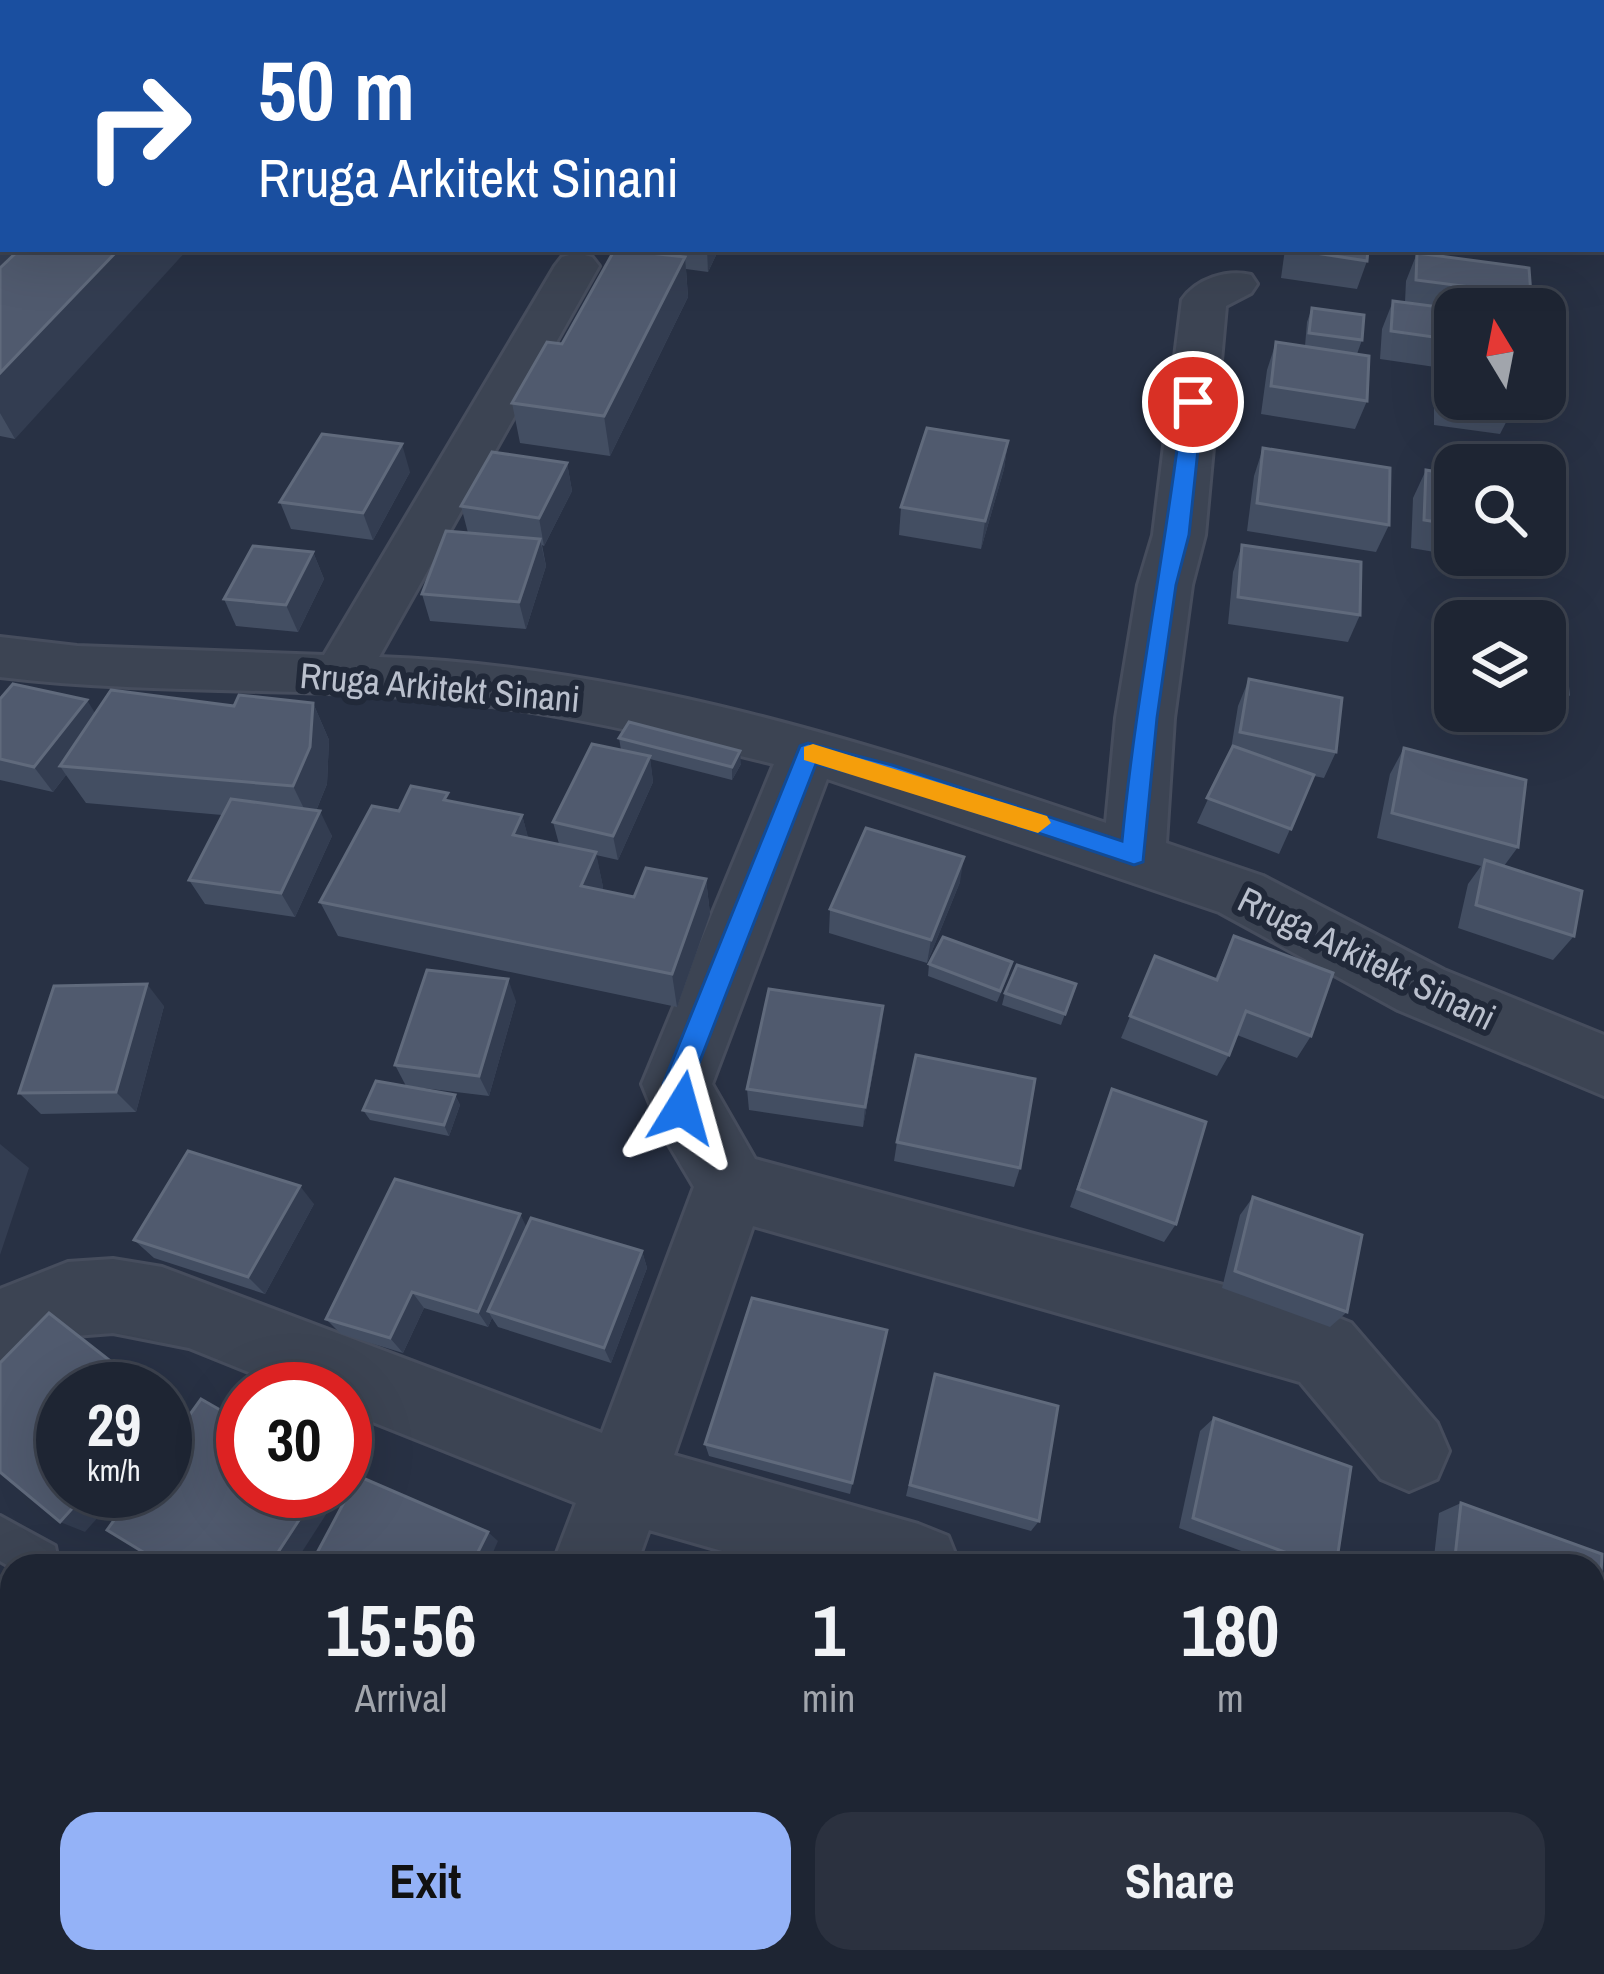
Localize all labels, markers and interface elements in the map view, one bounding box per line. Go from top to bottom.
text: 50 m [258,33,415,146]
icon: right [60,48,216,204]
text: Rruga Arkitekt Sinani [258,141,679,214]
north arrow [1434,288,1566,420]
map controls [1434,288,1566,732]
pin [1142,351,1244,453]
icon: arrive [1160,369,1226,435]
button: search [1434,444,1566,576]
button: layers [1434,600,1566,732]
street label: Rruga Arkitekt Sinani [298,651,582,723]
street label: Rruga Arkitekt Sinani [1230,875,1504,1041]
position arrow [619,1045,745,1171]
speed limit sign: 30 [216,1362,372,1518]
text: 29 [87,1384,141,1465]
text: km/h [87,1450,141,1490]
text: 15:56 [326,1581,477,1678]
text: 1 [812,1581,845,1678]
text: 180 [1181,1581,1279,1678]
text: Arrival [355,1672,447,1724]
text: min [802,1672,855,1724]
text: m [1217,1672,1244,1724]
button: Exit [60,1812,791,1950]
button: Share [815,1812,1545,1950]

